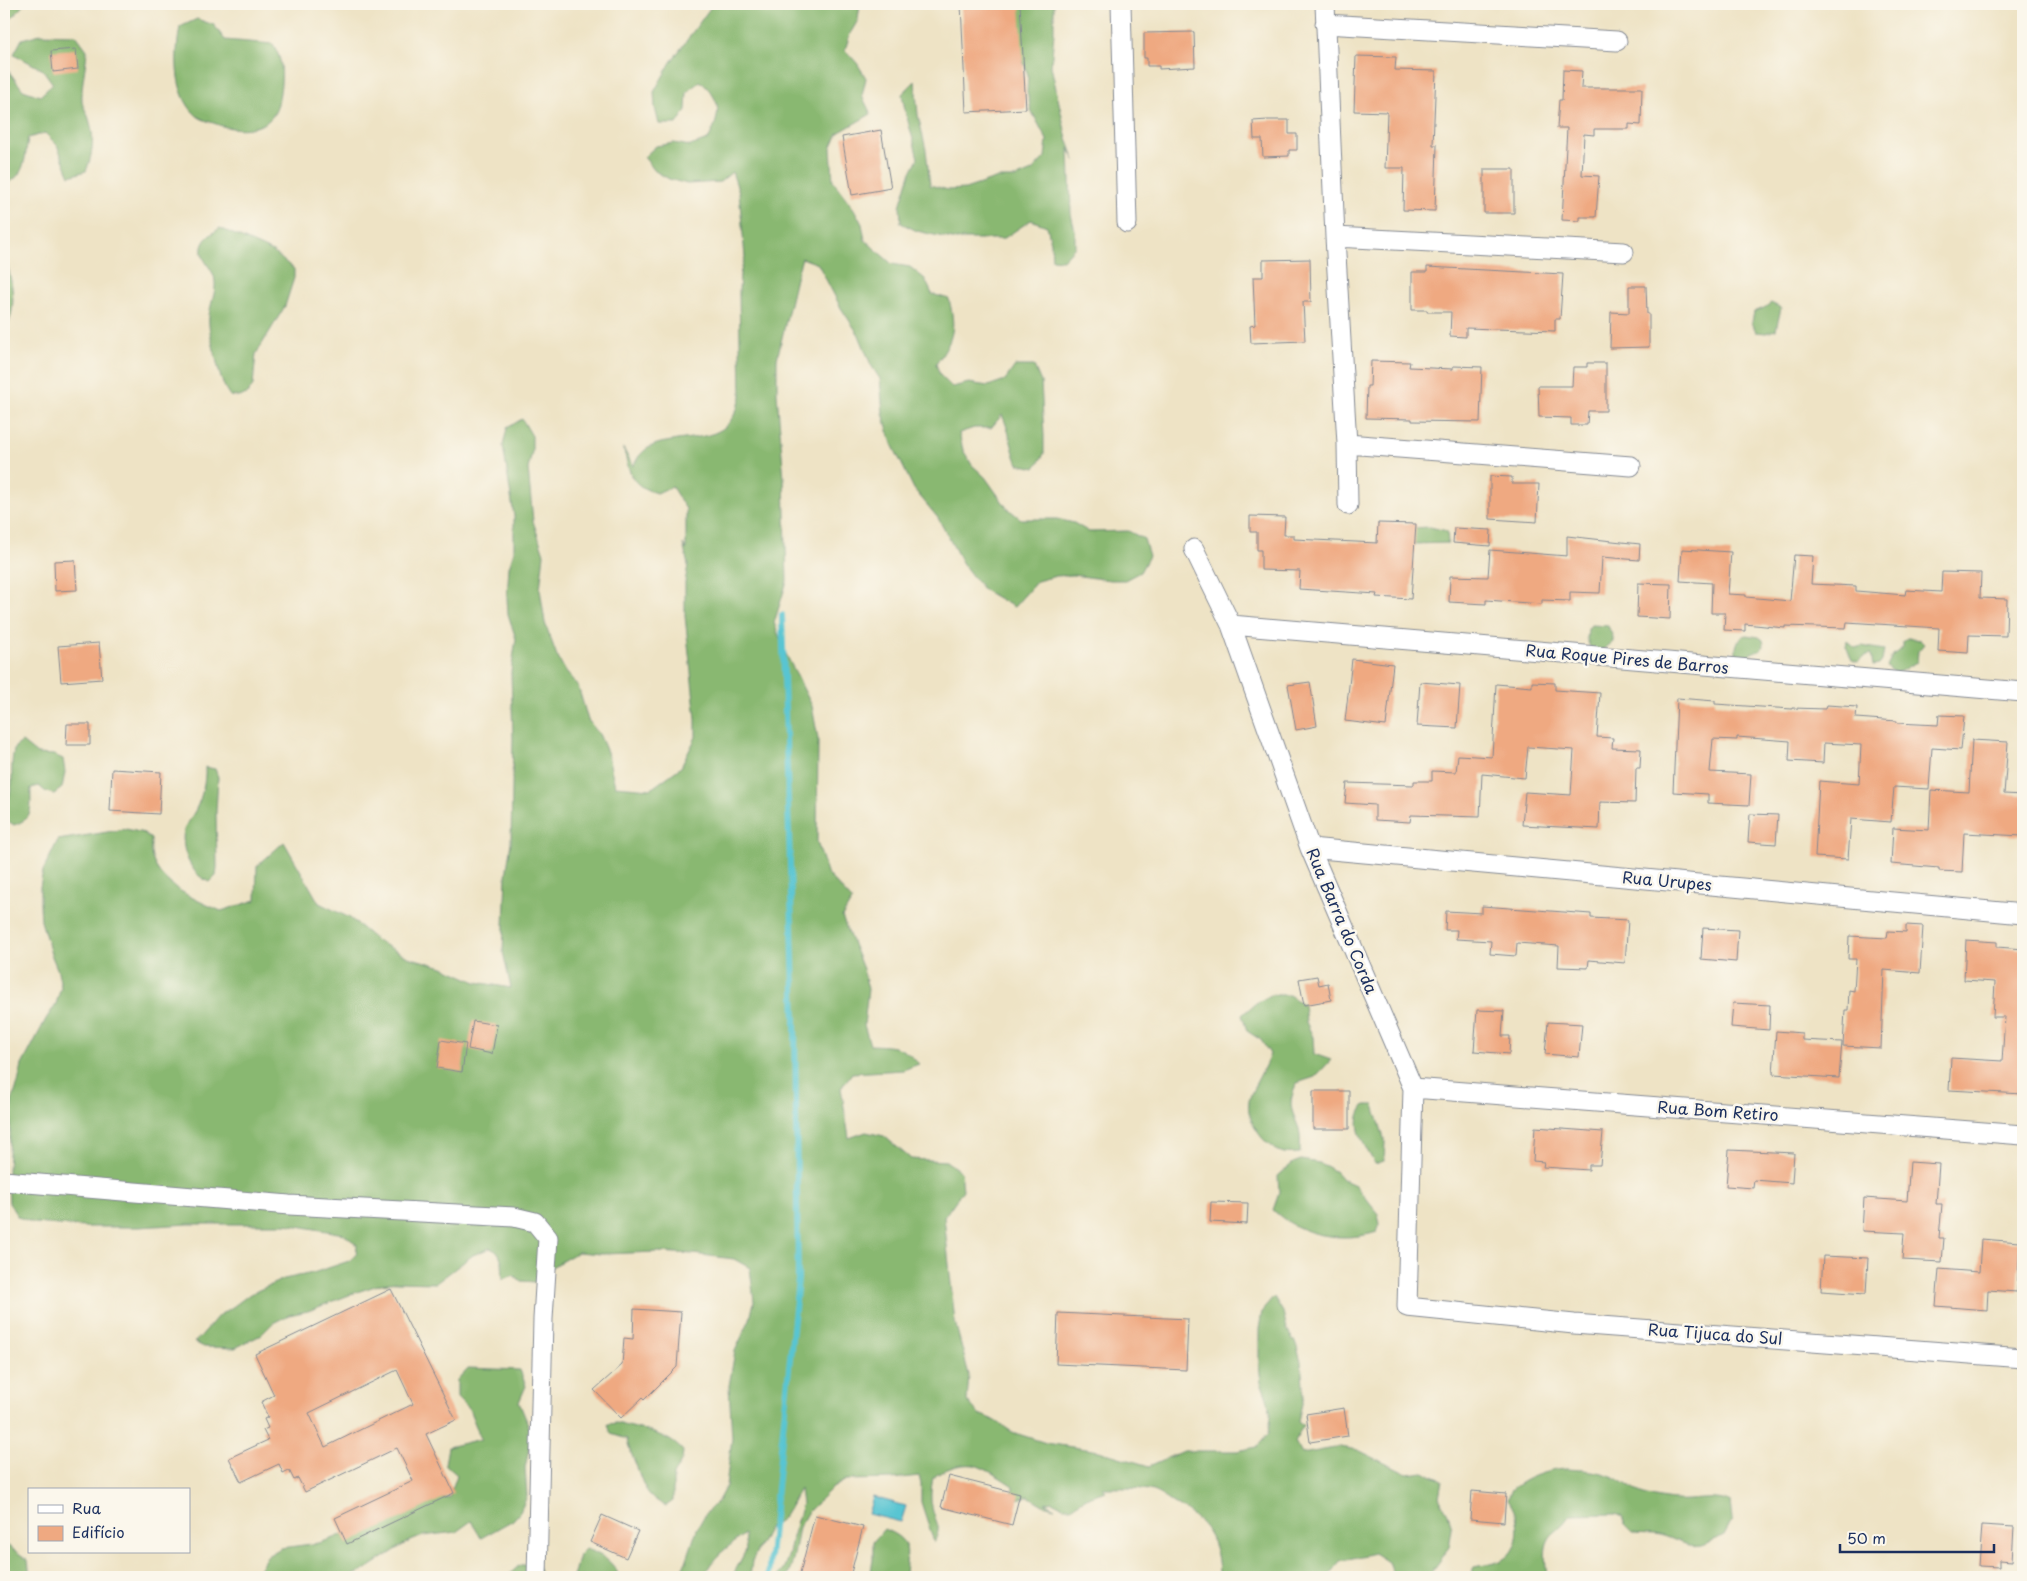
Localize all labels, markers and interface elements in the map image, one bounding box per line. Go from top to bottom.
street label: Rua Roque Pires de Barros [1524,637,1730,679]
street label: Rua Barra do Corda [1301,844,1385,997]
street label: Rua Urupes [1621,864,1713,896]
street label: Rua Bom Retiro [1657,1094,1780,1126]
street label: Rua Tijuca do Sul [1647,1316,1783,1350]
legend [28,1488,190,1554]
text: Rua [72,1496,101,1519]
text: Edifício [72,1520,125,1543]
scale bar [1840,1521,1993,1553]
text: 50 m [1847,1526,1886,1549]

